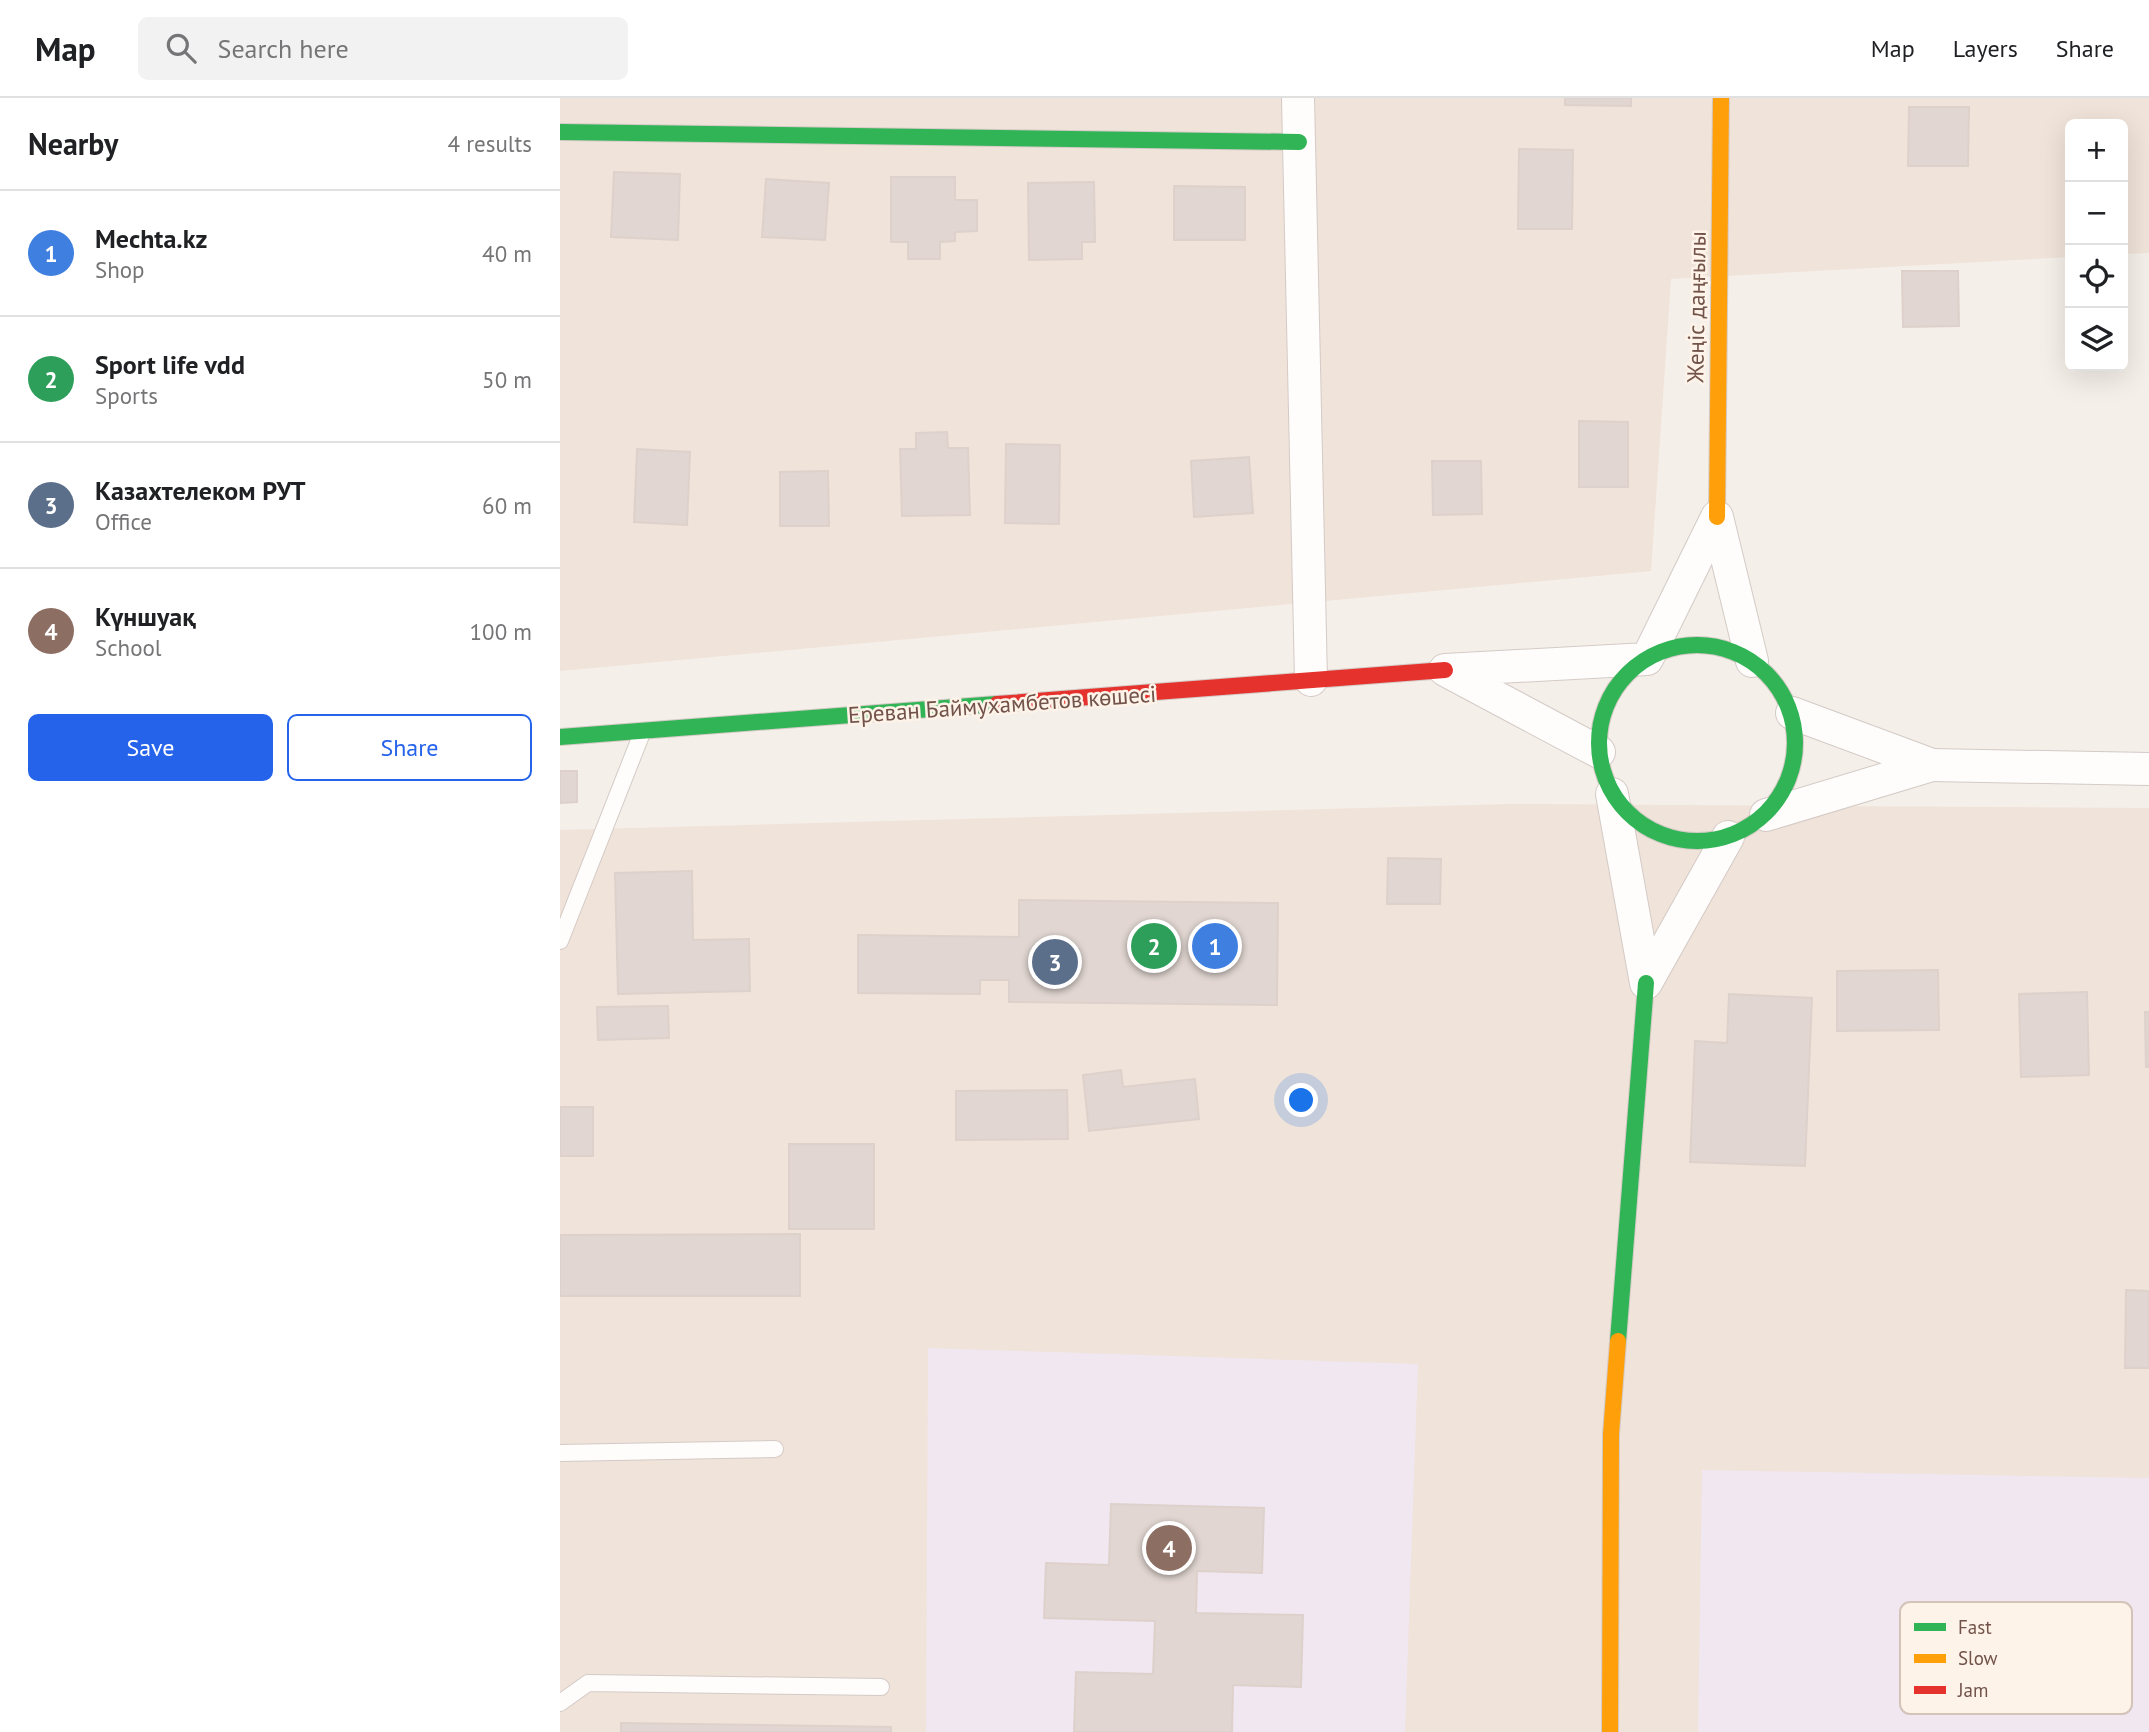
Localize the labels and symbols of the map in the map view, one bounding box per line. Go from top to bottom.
street label: Жеңіс даңғылы [1680,231,1712,384]
street label: Ереван Баймухамбетов көшесі [847,679,1157,729]
pin: 2 [1131,920,1177,972]
pin: 1 [1192,920,1238,972]
pin: 3 [1032,936,1078,988]
your location [1284,1083,1318,1117]
pin: 4 [1146,1522,1192,1574]
legend [1900,1602,2132,1714]
text: Fast [1958,1615,1992,1639]
text: Slow [1958,1646,1998,1670]
text: Jam [1957,1678,1988,1702]

